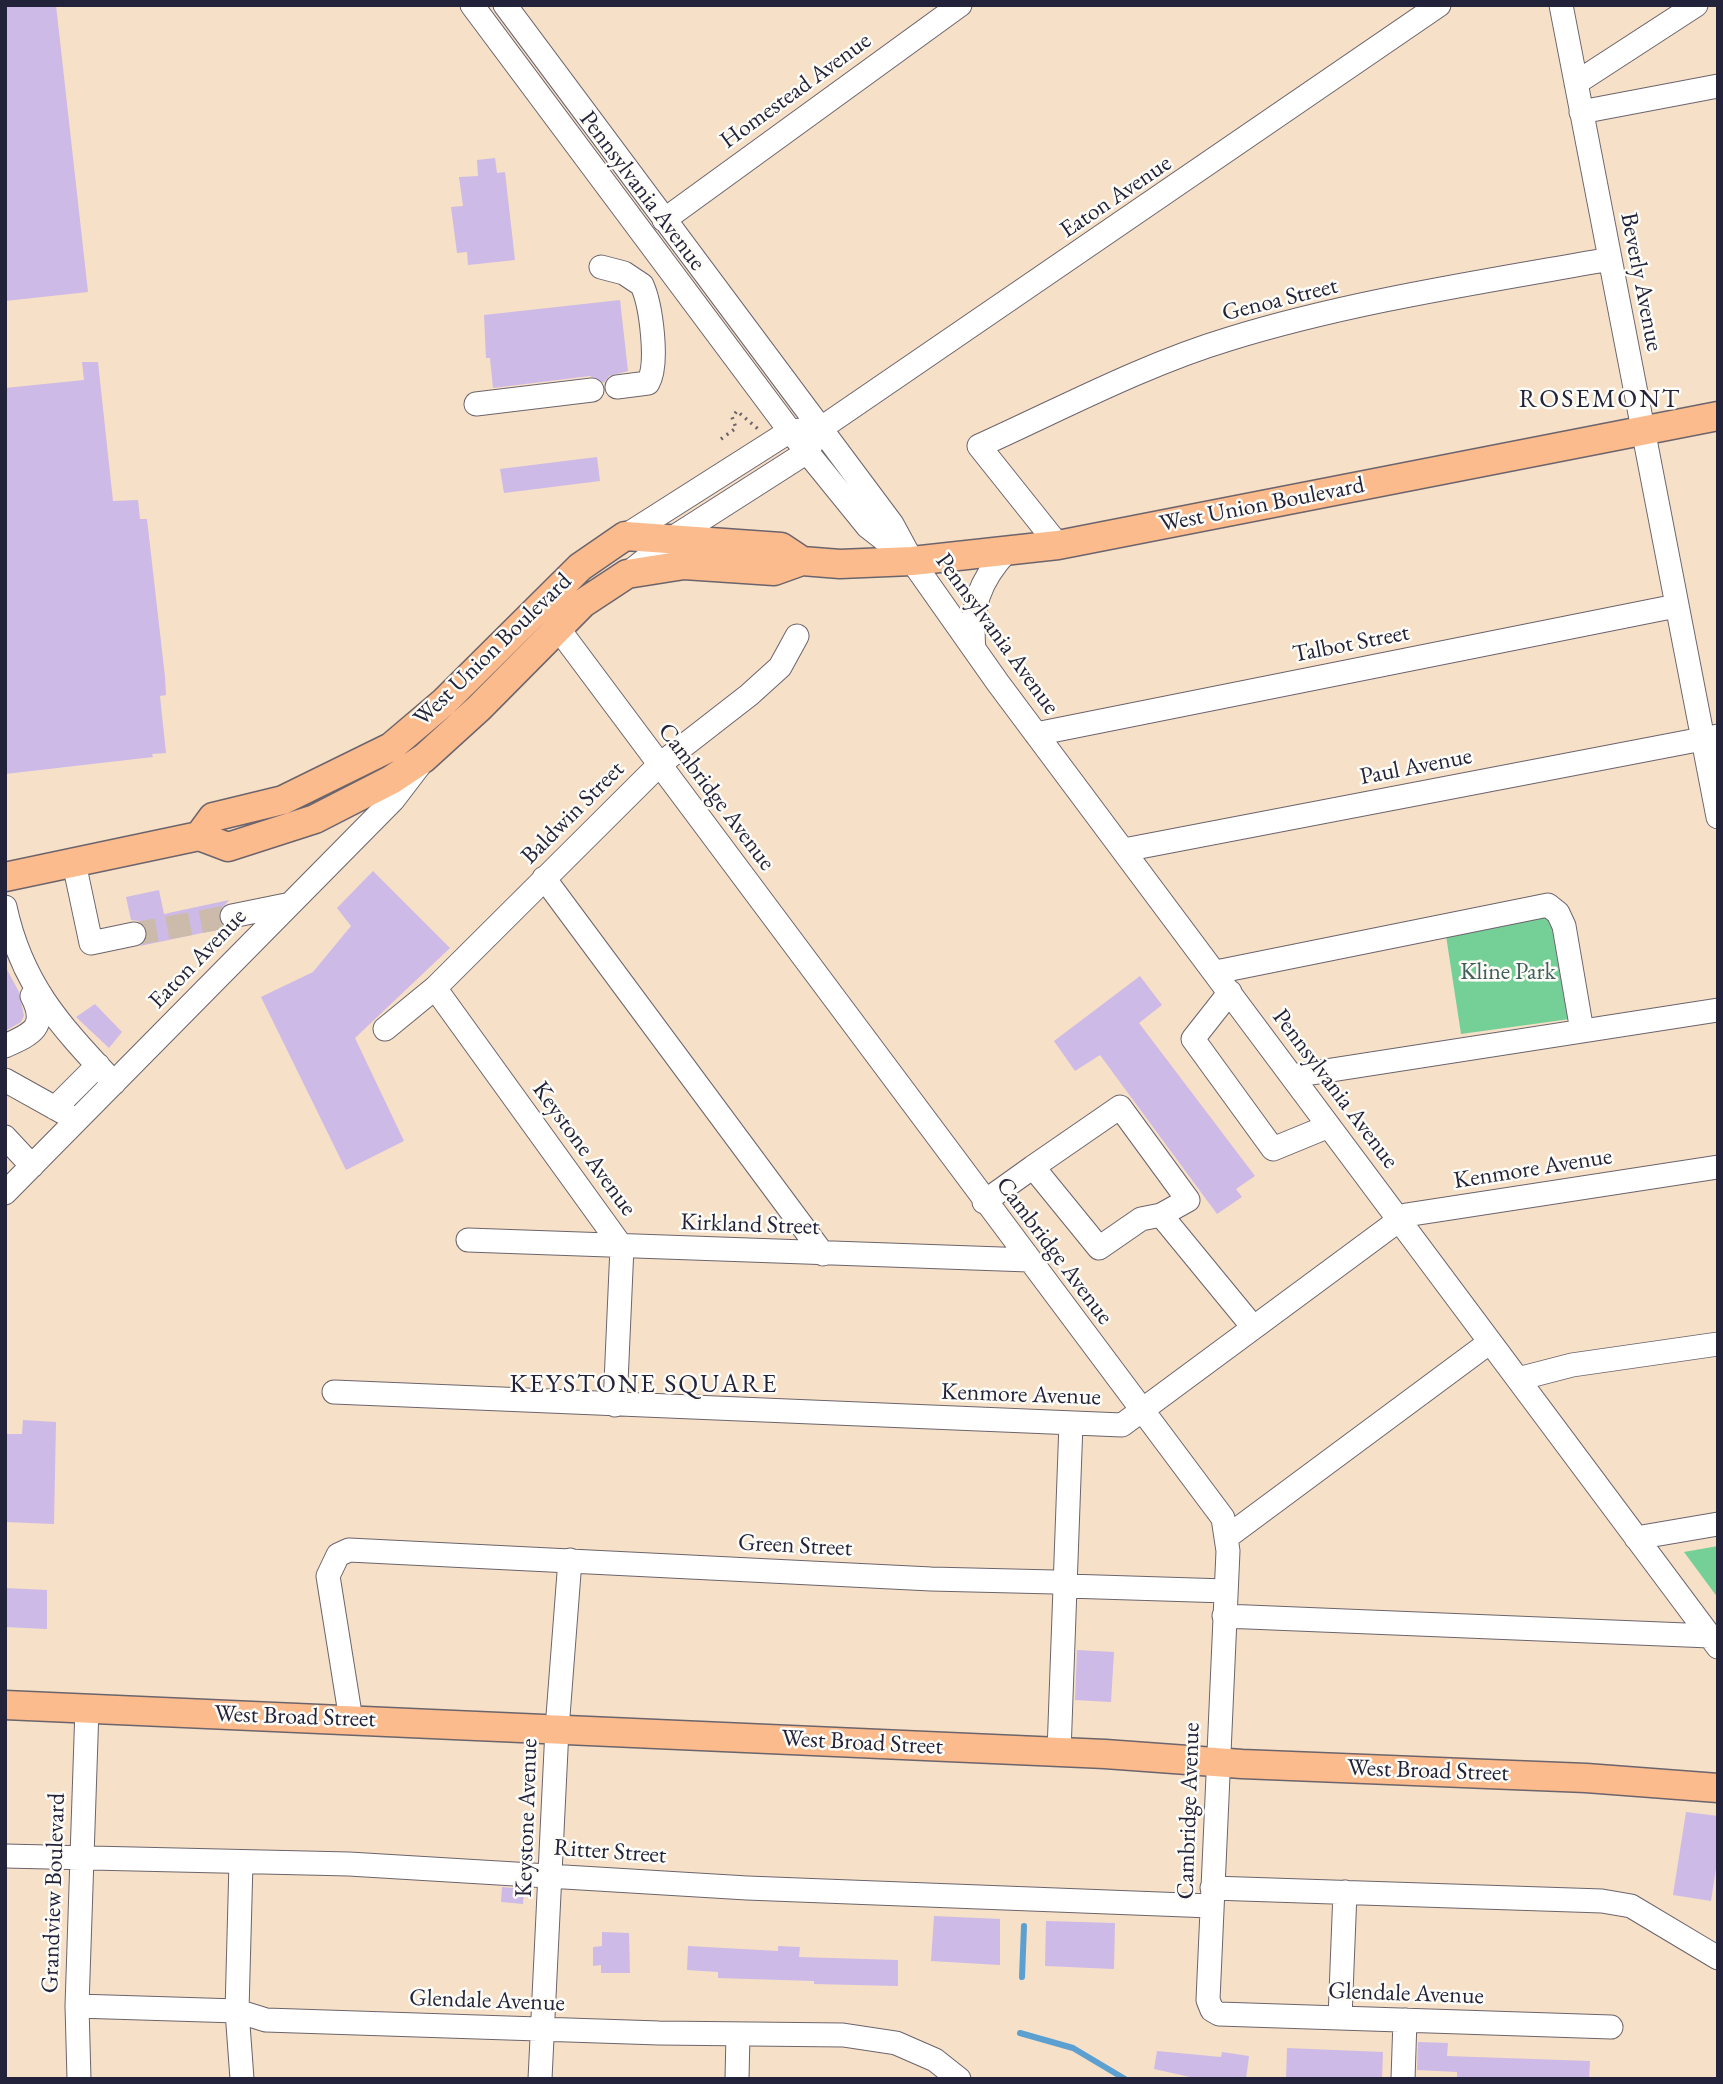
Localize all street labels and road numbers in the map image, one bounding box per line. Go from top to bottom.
street label: Homestead Avenue [715,27,877,155]
street label: Pennsylvania Avenue [573,106,711,276]
street label: Eaton Avenue [1055,149,1177,245]
street label: Beverly Avenue [1613,210,1669,354]
street label: Genoa Street [1219,272,1341,328]
street label: West Union Boulevard [1157,471,1367,539]
street label: Pennsylvania Avenue [929,548,1065,720]
street label: West Union Boulevard [408,567,578,733]
street label: Talbot Street [1290,619,1412,669]
street label: Cambridge Avenue [651,718,781,876]
street label: Paul Avenue [1357,742,1475,792]
street label: Baldwin Street [515,755,631,871]
street label: Eaton Avenue [143,903,253,1015]
street label: Pennsylvania Avenue [1266,1004,1404,1174]
street label: Keystone Avenue [526,1076,642,1222]
street label: Kenmore Avenue [1452,1142,1614,1196]
street label: Cambridge Avenue [989,1172,1119,1330]
street label: Kirkland Street [680,1208,820,1242]
street label: Kenmore Avenue [941,1378,1101,1412]
street label: Green Street [737,1529,853,1563]
street label: West Broad Street [214,1700,376,1734]
street label: Cambridge Avenue [1172,1722,1206,1900]
street label: West Broad Street [780,1724,944,1762]
street label: Keystone Avenue [510,1738,544,1898]
street label: West Broad Street [1347,1754,1509,1788]
street label: Grandview Boulevard [36,1792,72,1994]
street label: Ritter Street [553,1834,667,1870]
street label: Glendale Avenue [1328,1977,1484,2011]
street label: Glendale Avenue [409,1984,565,2018]

